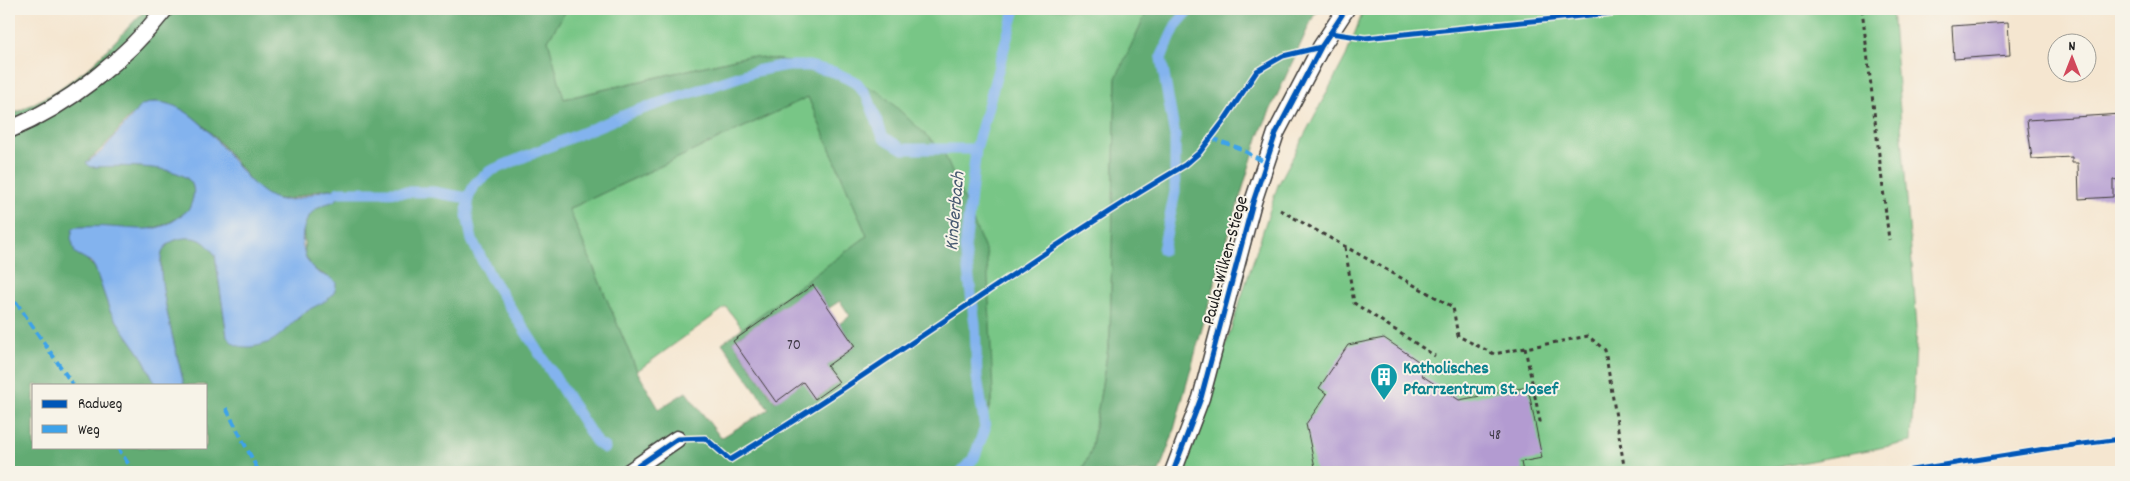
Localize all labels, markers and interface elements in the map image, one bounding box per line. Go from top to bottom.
north arrow [2048,32,2098,82]
text: N [2069,37,2076,57]
water label: Kinderbach [940,170,973,252]
street label: Paula-Wilken-Stiege [1197,193,1256,328]
house number: 70 [787,335,801,357]
place label: Katholisches Pfarrzentrum St. Josef [1403,357,1560,403]
building icon: Katholisches Pfarrzentrum St. Josef [1369,362,1399,401]
legend [32,384,208,448]
text: Radweg [78,394,122,416]
text: Weg [78,420,100,442]
house number: 48 [1489,425,1501,447]

